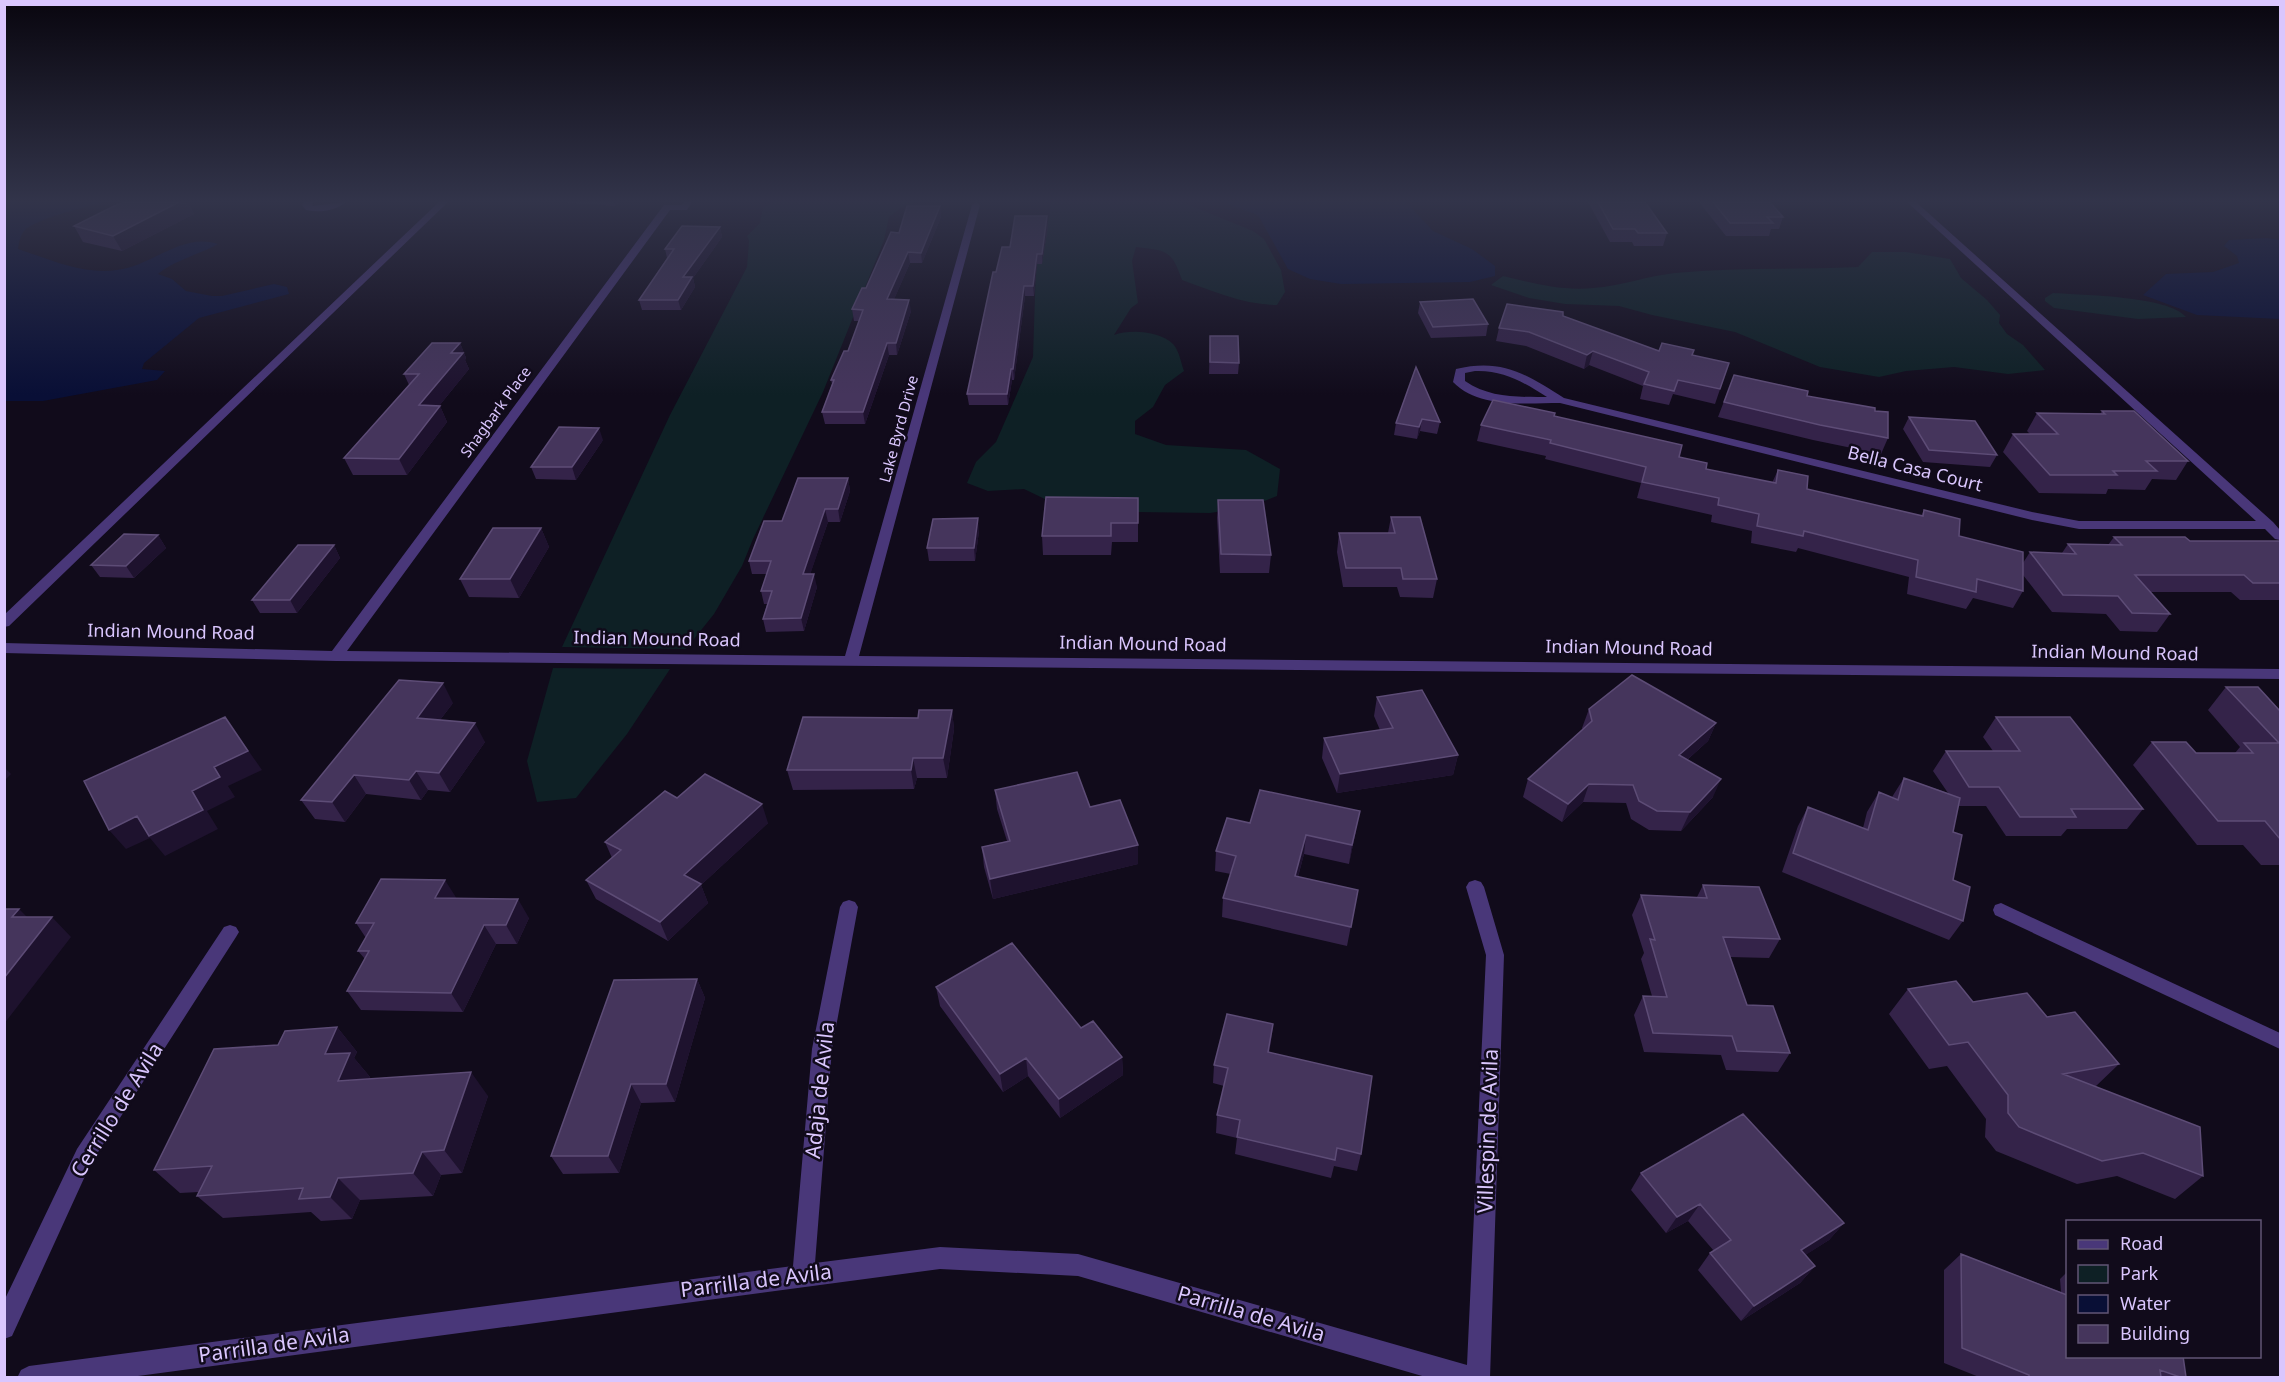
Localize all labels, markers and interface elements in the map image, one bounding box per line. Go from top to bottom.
street label: Shagbark Place [455,362,535,461]
street label: Lake Byrd Drive [874,373,922,485]
street label: Bella Casa Court [1845,440,1986,496]
street label: Indian Mound Road [87,618,255,644]
street label: Indian Mound Road [573,625,741,651]
street label: Indian Mound Road [1059,630,1227,656]
street label: Indian Mound Road [1545,634,1713,660]
street label: Indian Mound Road [2031,639,2199,665]
street label: Adaja de Avila [798,1020,840,1160]
street label: Cerrillo de Avila [64,1037,169,1182]
street label: Villespin de Avila [1470,1048,1504,1214]
legend [2066,1220,2261,1358]
text: Road [2120,1231,2163,1255]
street label: Parrilla de Avila [679,1257,833,1303]
text: Park [2120,1261,2158,1285]
street label: Parrilla de Avila [1174,1279,1328,1347]
text: Water [2120,1291,2171,1315]
street label: Parrilla de Avila [197,1320,351,1368]
text: Building [2120,1321,2190,1345]

